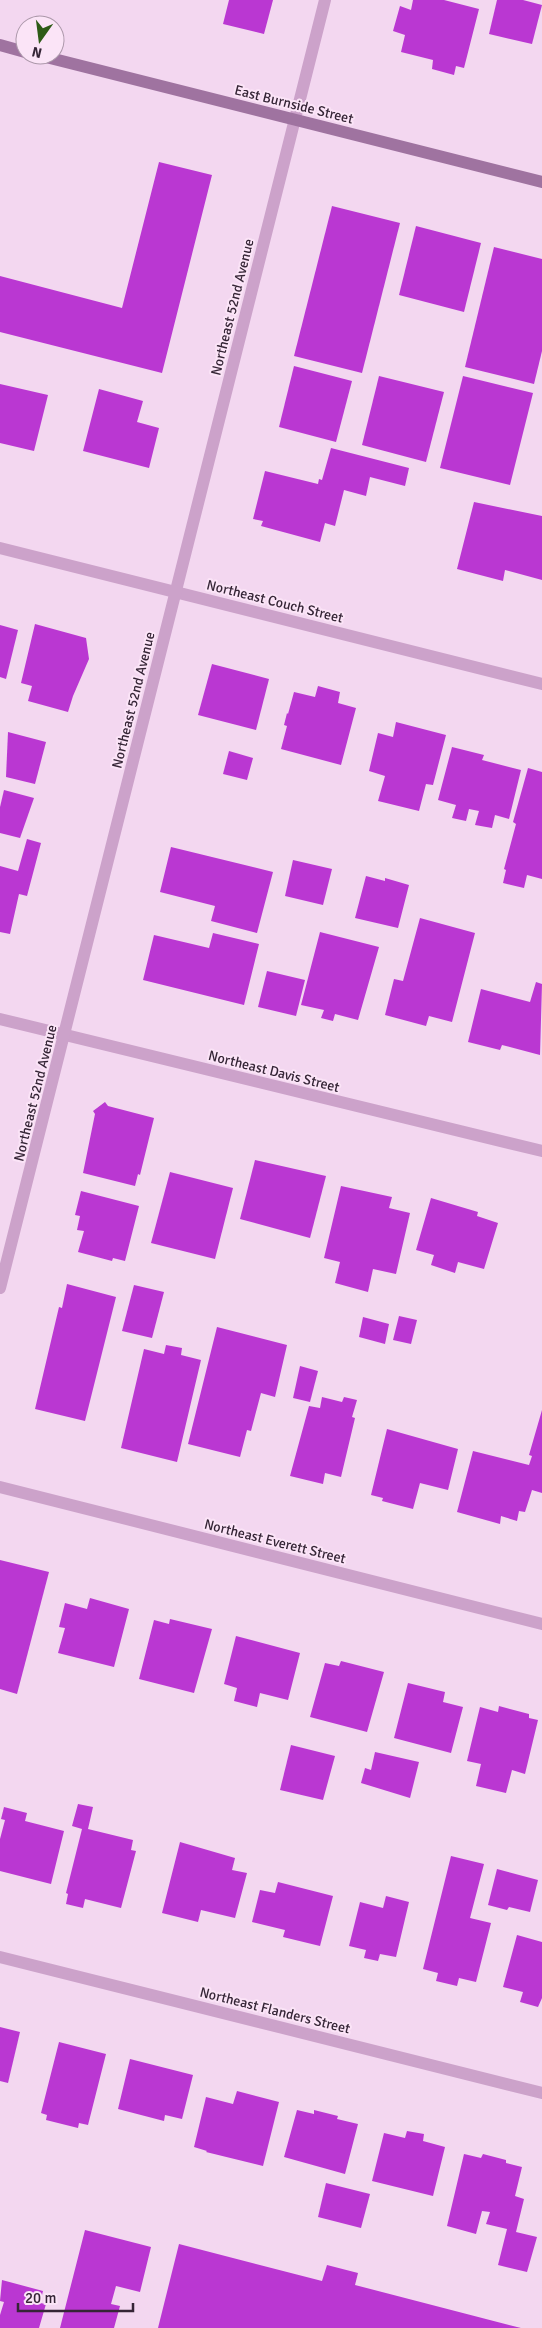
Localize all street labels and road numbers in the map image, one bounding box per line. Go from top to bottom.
street label: East Burnside Street [233,81,355,127]
street label: Northeast 52nd Avenue [207,237,258,377]
street label: Northeast Couch Street [205,576,345,627]
street label: Northeast 52nd Avenue [108,630,159,770]
street label: Northeast 52nd Avenue [10,1023,61,1163]
street label: Northeast Davis Street [207,1047,341,1096]
street label: Northeast Everett Street [202,1516,347,1567]
street label: Northeast Flanders Street [198,1984,352,2037]

